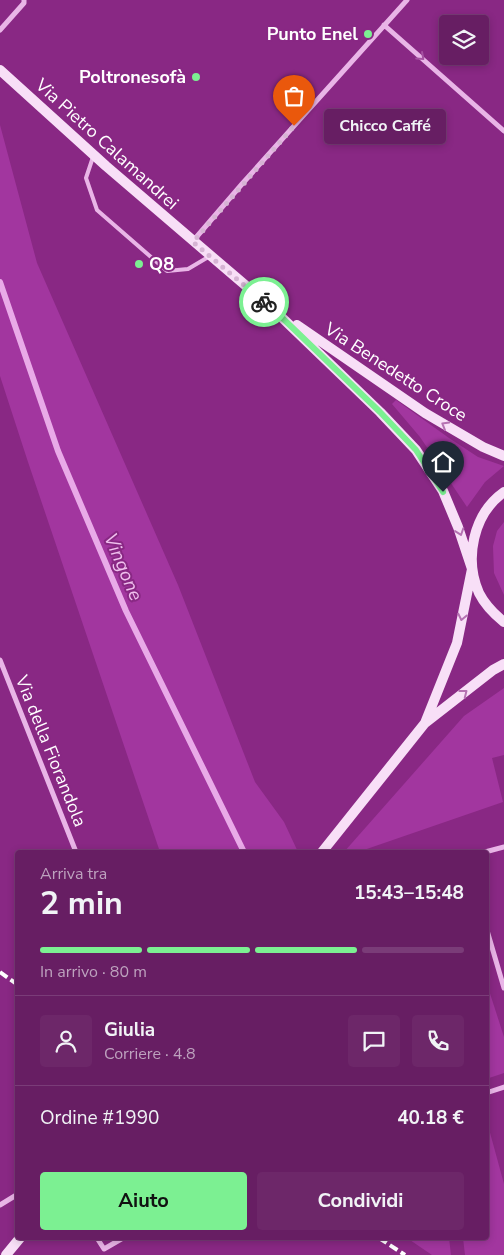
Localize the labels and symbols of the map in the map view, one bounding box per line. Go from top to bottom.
place label: Punto Enel [267,22,358,46]
marker: Punto Enel [362,28,374,40]
one-way arrow [415,51,424,60]
place label: Poltronesofà [79,65,186,89]
marker: Poltronesofà [190,71,202,83]
street label: Via Pietro Calamandrei [29,72,184,215]
pin [273,75,315,126]
callout: Chicco Caffé [324,108,446,144]
place label: Q8 [149,252,174,276]
marker: Q8 [133,258,145,270]
courier [239,277,289,327]
street label: Via Benedetto Croce [319,316,472,427]
one-way arrow [442,421,451,431]
pin [422,441,464,492]
one-way arrow [454,527,464,536]
water label: Vingone [97,529,149,605]
one-way arrow [457,613,468,621]
street label: Via della Fiorandola [9,671,92,830]
one-way arrow [458,690,467,698]

